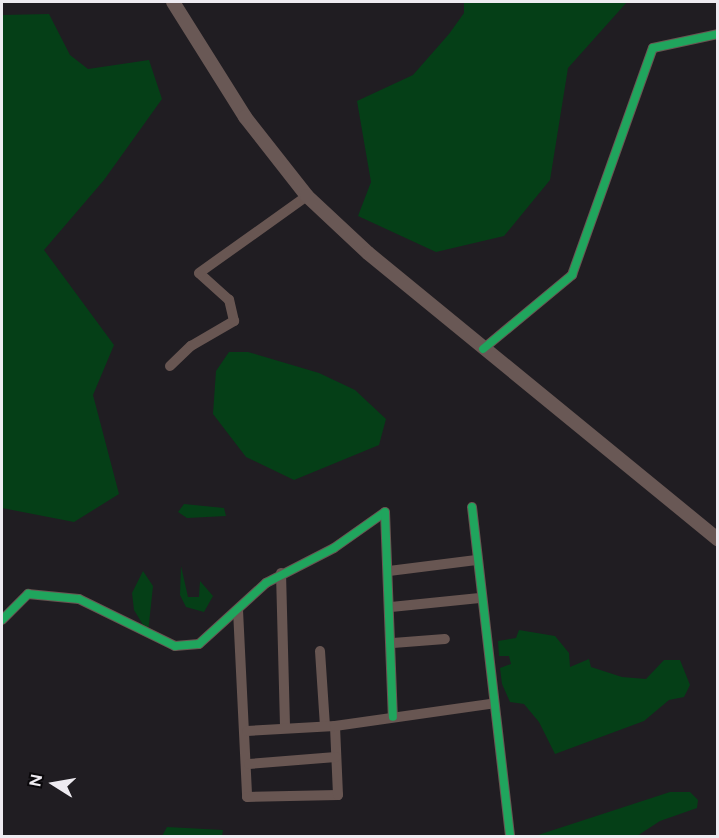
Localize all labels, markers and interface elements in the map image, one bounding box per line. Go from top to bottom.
north arrow [24,754,84,814]
text: N [25,773,46,788]

